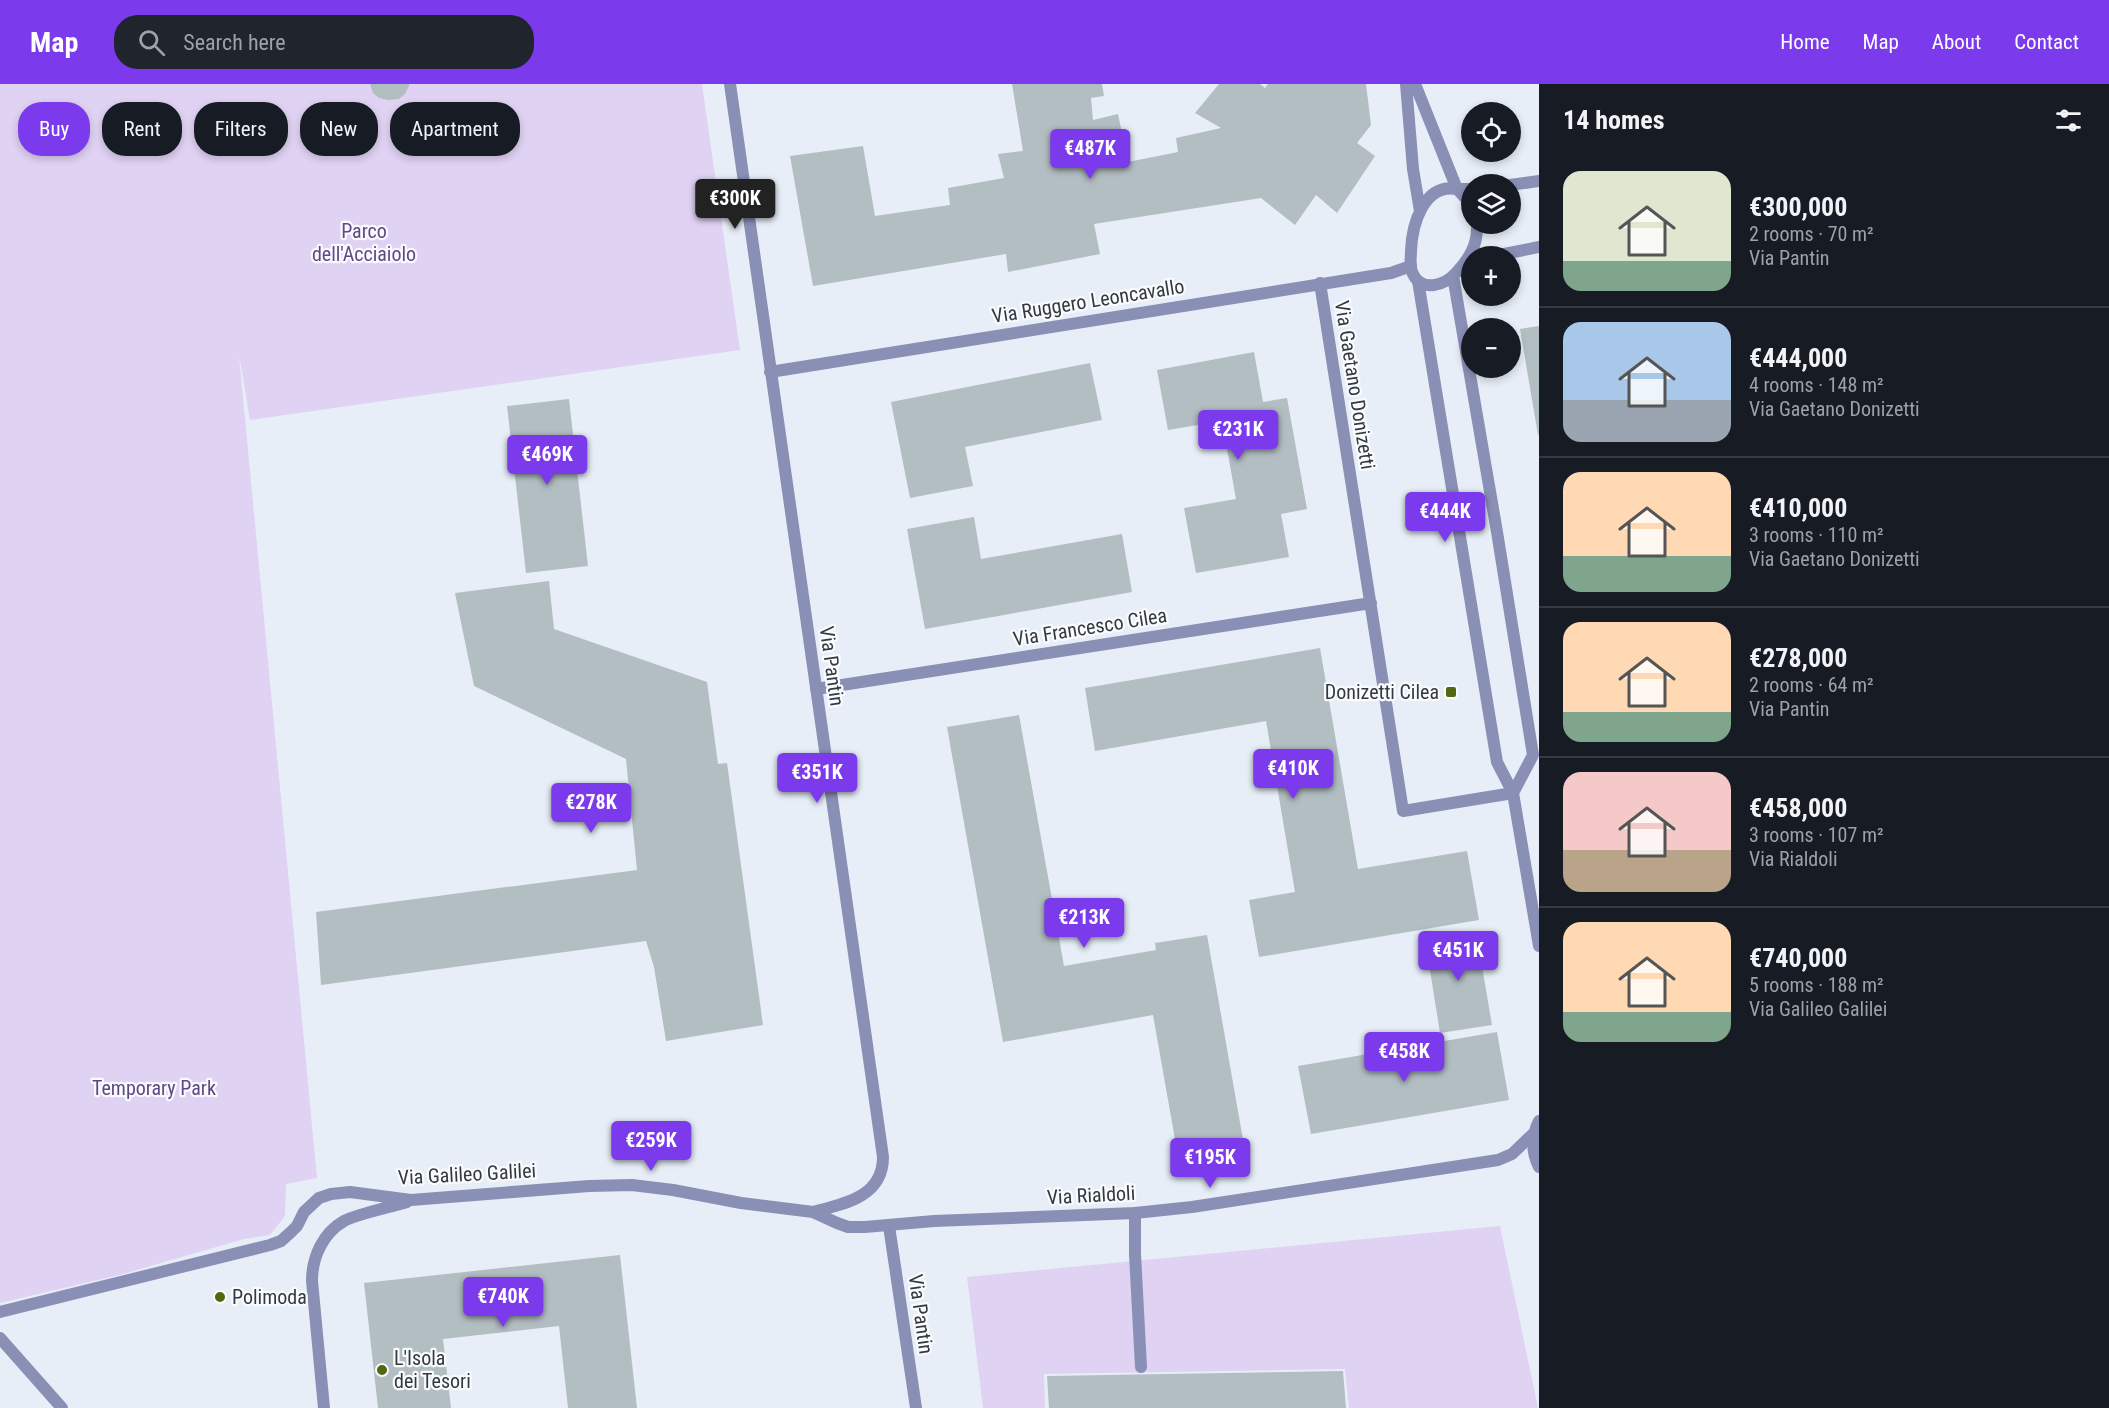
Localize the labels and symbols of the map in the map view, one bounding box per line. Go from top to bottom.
pin: €487K [1048,129,1132,180]
pin: €300K [693,179,777,230]
park label: Parco dell'Acciaiolo [312,219,416,266]
street label: Via Ruggero Leoncavallo [990,274,1186,328]
street label: Via Gaetano Donizetti [1330,299,1380,471]
pin: €231K [1196,410,1280,461]
pin: €469K [505,435,589,486]
pin: €444K [1403,492,1487,543]
street label: Via Francesco Cilea [1011,603,1169,651]
street label: Via Pantin [815,625,849,707]
place label: Donizetti Cilea [1325,680,1439,704]
marker: Donizetti Cilea [1444,685,1458,699]
pin: €410K [1251,749,1335,800]
pin: €351K [775,753,859,804]
pin: €278K [549,783,633,834]
pin: €213K [1042,898,1126,949]
pin: €451K [1416,931,1500,982]
pin: €458K [1362,1032,1446,1083]
park label: Temporary Park [92,1076,216,1100]
pin: €259K [609,1121,693,1172]
pin: €195K [1168,1138,1252,1189]
street label: Via Galileo Galilei [397,1158,537,1190]
street label: Via Rialdoli [1046,1181,1136,1209]
street label: Via Pantin [904,1273,938,1355]
pin: €740K [461,1277,545,1328]
place label: Polimoda [232,1285,307,1309]
marker: Polimoda [213,1290,227,1304]
place label: L'Isola dei Tesori [394,1346,471,1393]
marker: L'Isola dei Tesori [375,1363,389,1377]

